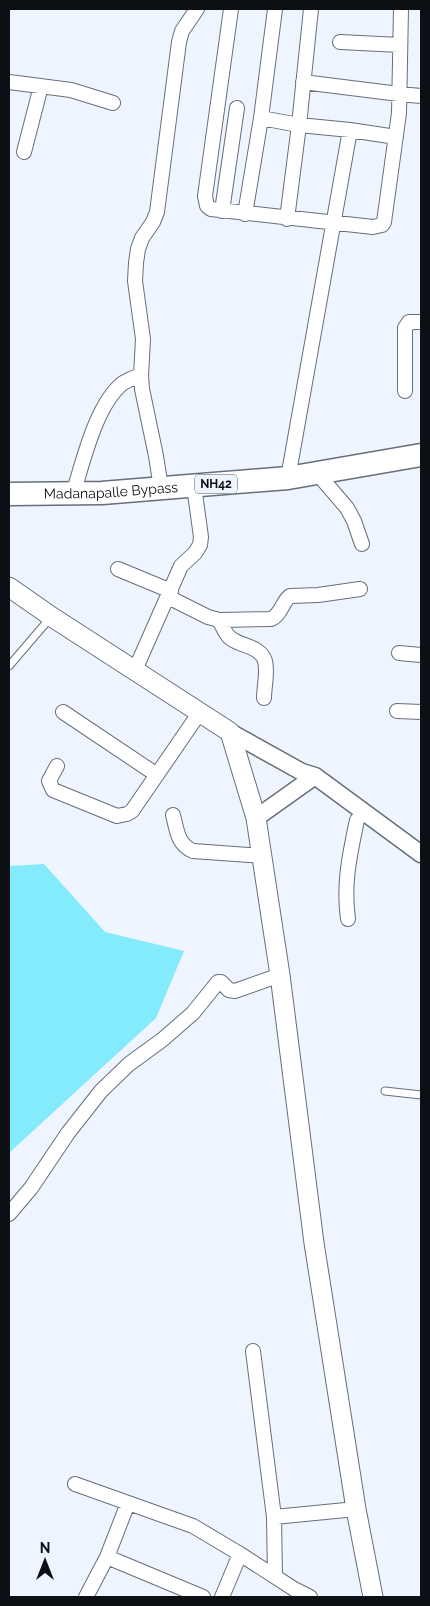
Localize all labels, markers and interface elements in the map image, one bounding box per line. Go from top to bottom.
road number: NH42 [195,474,237,494]
street label: Madanapalle Bypass [44,479,179,502]
north arrow [20,1536,70,1586]
text: N [40,1540,50,1556]

